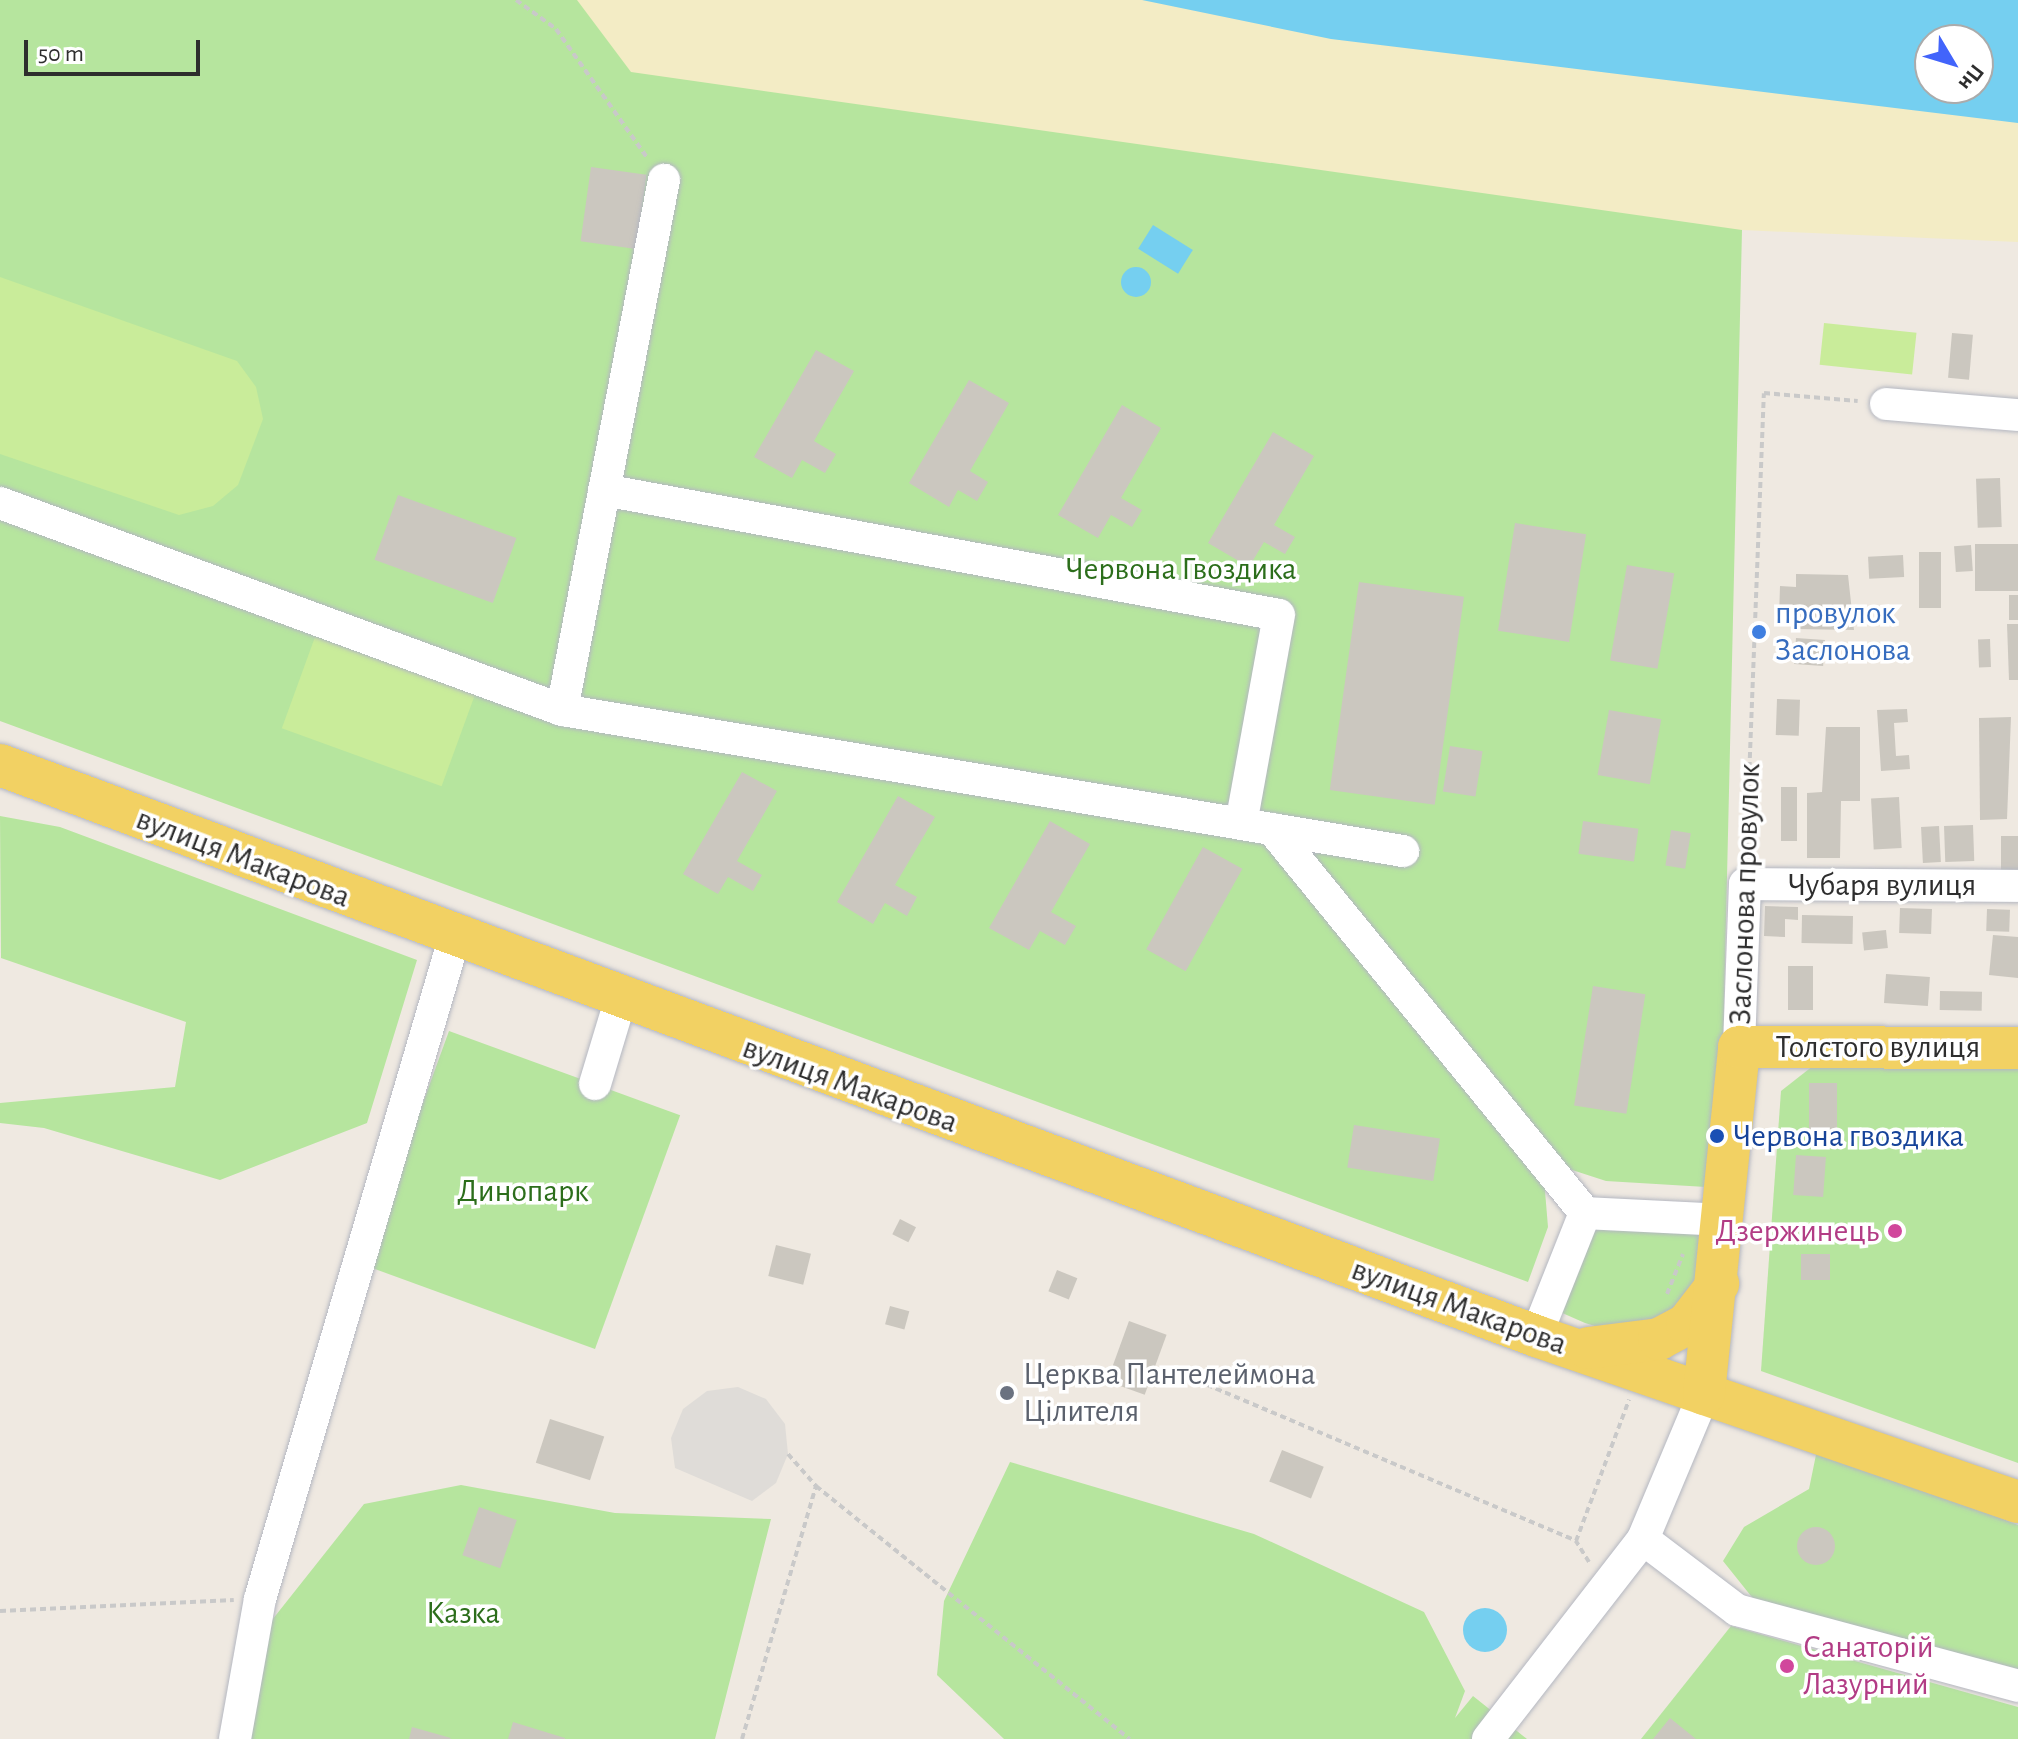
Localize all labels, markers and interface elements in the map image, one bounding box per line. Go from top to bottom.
scale bar [28,24,204,74]
north arrow [1914,24,1994,104]
text: 50 m [38,42,84,66]
text: Пн [1954,60,1988,95]
park label: Червона Гвоздика [1065,550,1297,588]
place label: провулок Заслонова [1775,595,1911,670]
marker: провулок Заслонова [1750,623,1768,641]
street label: Заслонова провулок [1721,763,1769,1025]
street label: вулиця Макарова [131,800,355,916]
street label: Чубаря вулиця [1788,866,1976,904]
street label: вулиця Макарова [737,1028,963,1142]
street label: Толстого вулиця [1776,1028,1980,1066]
place label: Червона гвоздика [1733,1117,1964,1155]
marker: Червона гвоздика [1708,1127,1726,1145]
park label: Динопарк [457,1172,589,1210]
place label: Дзержинець [1715,1212,1879,1250]
marker: Дзержинець [1886,1222,1904,1240]
street label: вулиця Макарова [1346,1250,1572,1364]
place label: Церква Пантелеймона Цілителя [1023,1356,1316,1431]
marker: Церква Пантелеймона Цілителя [998,1384,1016,1402]
park label: Казка [426,1594,500,1632]
place label: Санаторій Лазурний [1803,1629,1934,1704]
marker: Санаторій Лазурний [1778,1657,1796,1675]

